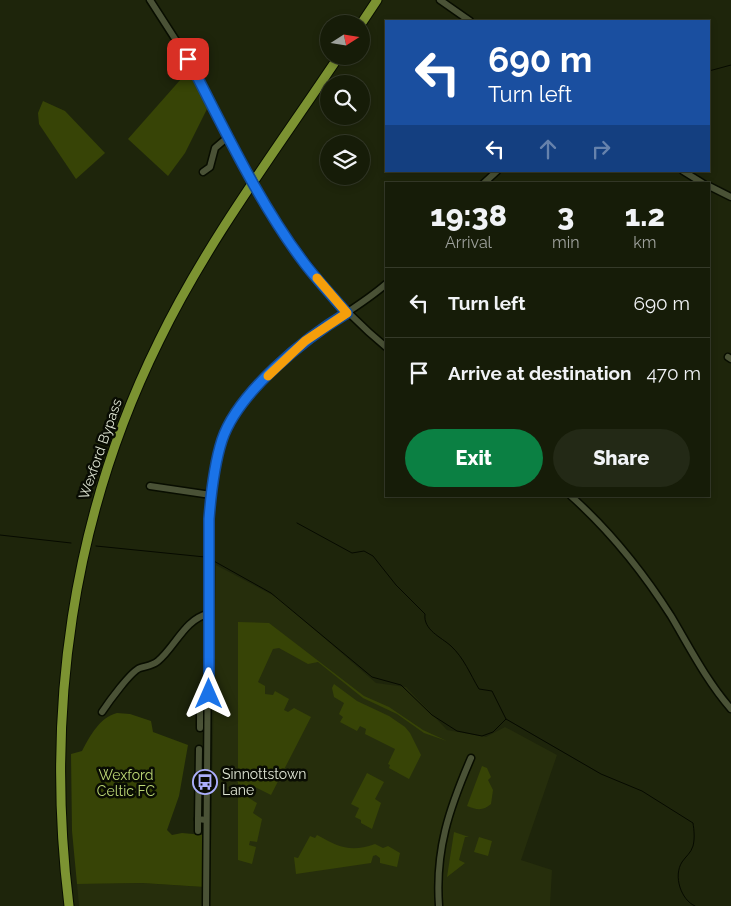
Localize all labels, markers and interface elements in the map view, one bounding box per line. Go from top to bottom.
north arrow [320,15,370,65]
map controls [320,15,370,185]
pin [167,38,209,80]
text: 690 m [488,39,592,80]
icon: left [405,40,470,105]
icon: arrive [174,45,202,73]
button: search [320,75,370,125]
text: Turn left [488,81,572,107]
button: layers [320,135,370,185]
icon: left [481,135,509,163]
icon: ahead [534,135,562,163]
icon: right [587,135,615,163]
text: 19:38 [430,198,507,233]
text: 3 [557,198,574,233]
text: 1.2 [625,198,665,233]
text: Arrival [445,233,492,252]
text: min [552,233,580,252]
text: km [633,233,656,252]
icon: left [405,289,433,317]
text: Turn left [448,292,525,314]
text: 690 m [633,292,690,314]
icon: arrive [405,359,433,387]
text: Arrive at destination [448,362,632,384]
text: 470 m [647,362,701,384]
street label: Wexford Bypass [75,397,125,501]
button: Exit [405,429,543,487]
button: Share [553,429,690,487]
position arrow [182,667,234,719]
place label: Sinnottstown Lane [222,766,306,798]
park label: Wexford Celtic FC [97,767,156,799]
bus stop icon: Sinnottstown Lane [192,769,218,795]

